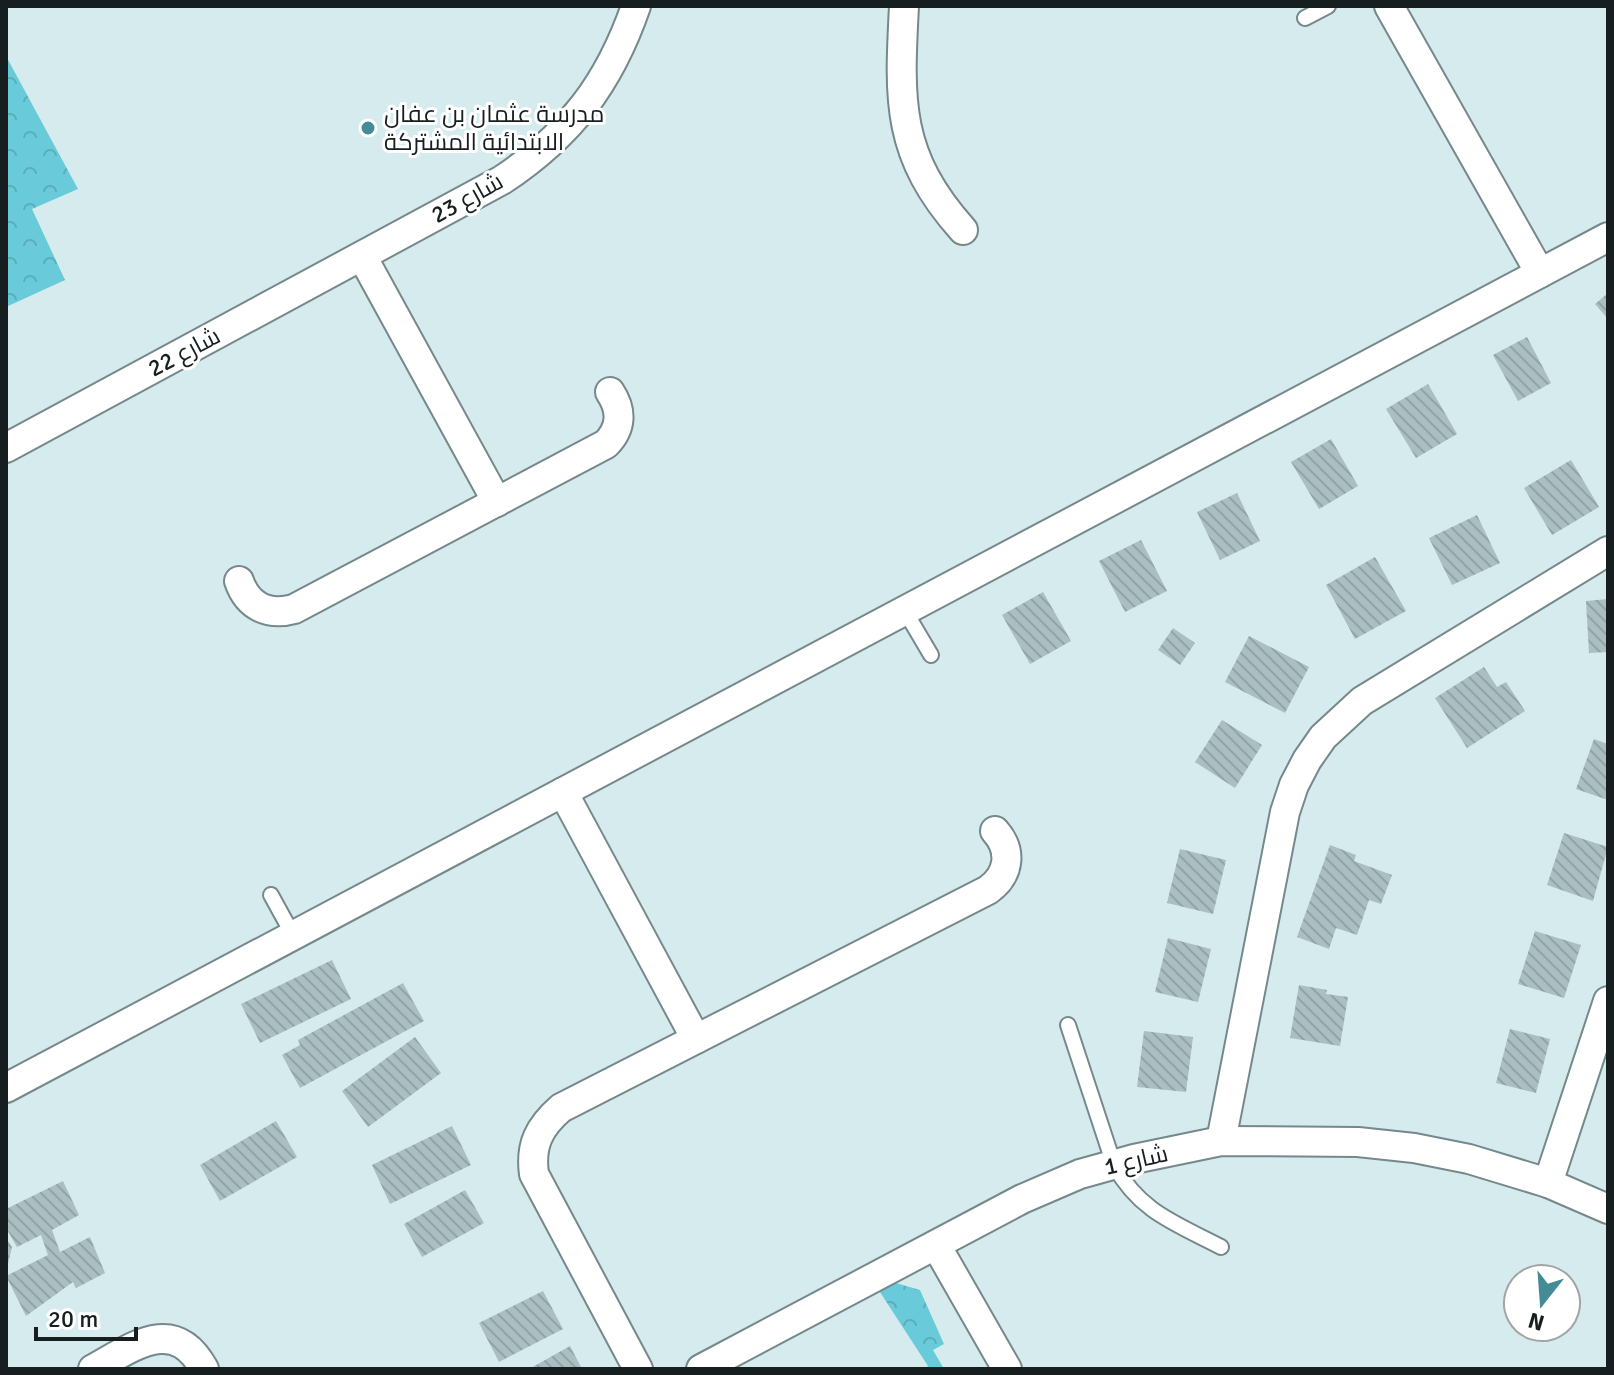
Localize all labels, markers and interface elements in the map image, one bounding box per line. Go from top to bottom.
place label: مدرسة عثمان بن عفان الابتدائية المشتركة [384,99,604,157]
marker: مدرسة عثمان بن عفان الابتدائية المشتركة [359,119,377,137]
street label: شارع 23 [426,166,509,231]
street label: شارع 22 [143,321,226,384]
street label: شارع 1 [1101,1138,1171,1183]
north arrow [1502,1263,1582,1343]
scale bar [36,1291,136,1341]
text: 20 m [48,1304,98,1334]
text: N [1525,1306,1548,1337]

